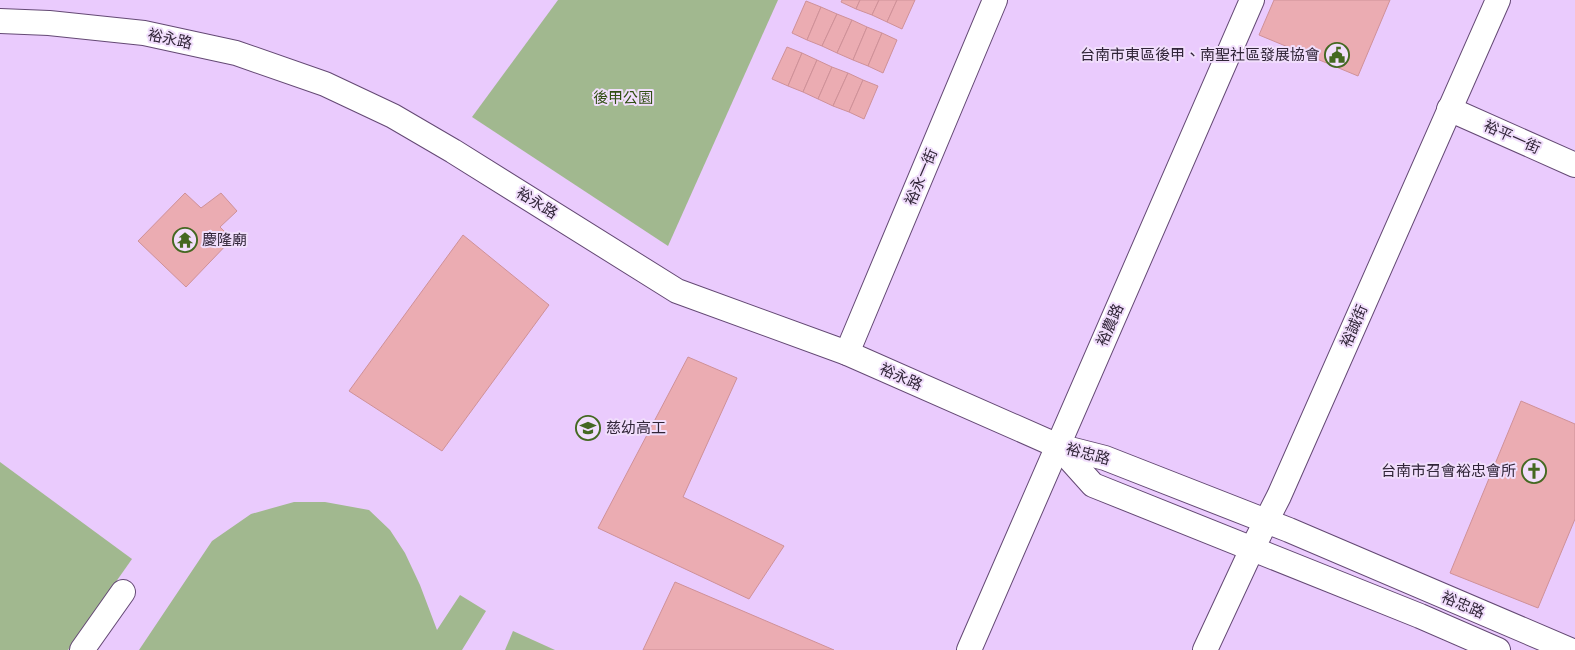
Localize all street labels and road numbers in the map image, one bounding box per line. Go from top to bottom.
street label: 裕永路 [146,26,194,52]
street label: 裕平一街 [1481,117,1543,157]
street label: 裕永一街 [901,146,941,208]
street label: 裕永路 [513,183,561,223]
street label: 裕農路 [1093,301,1127,349]
street label: 裕誠街 [1337,302,1371,350]
street label: 裕永路 [877,360,925,394]
street label: 裕忠路 [1064,439,1112,469]
street label: 裕忠路 [1439,588,1487,622]

